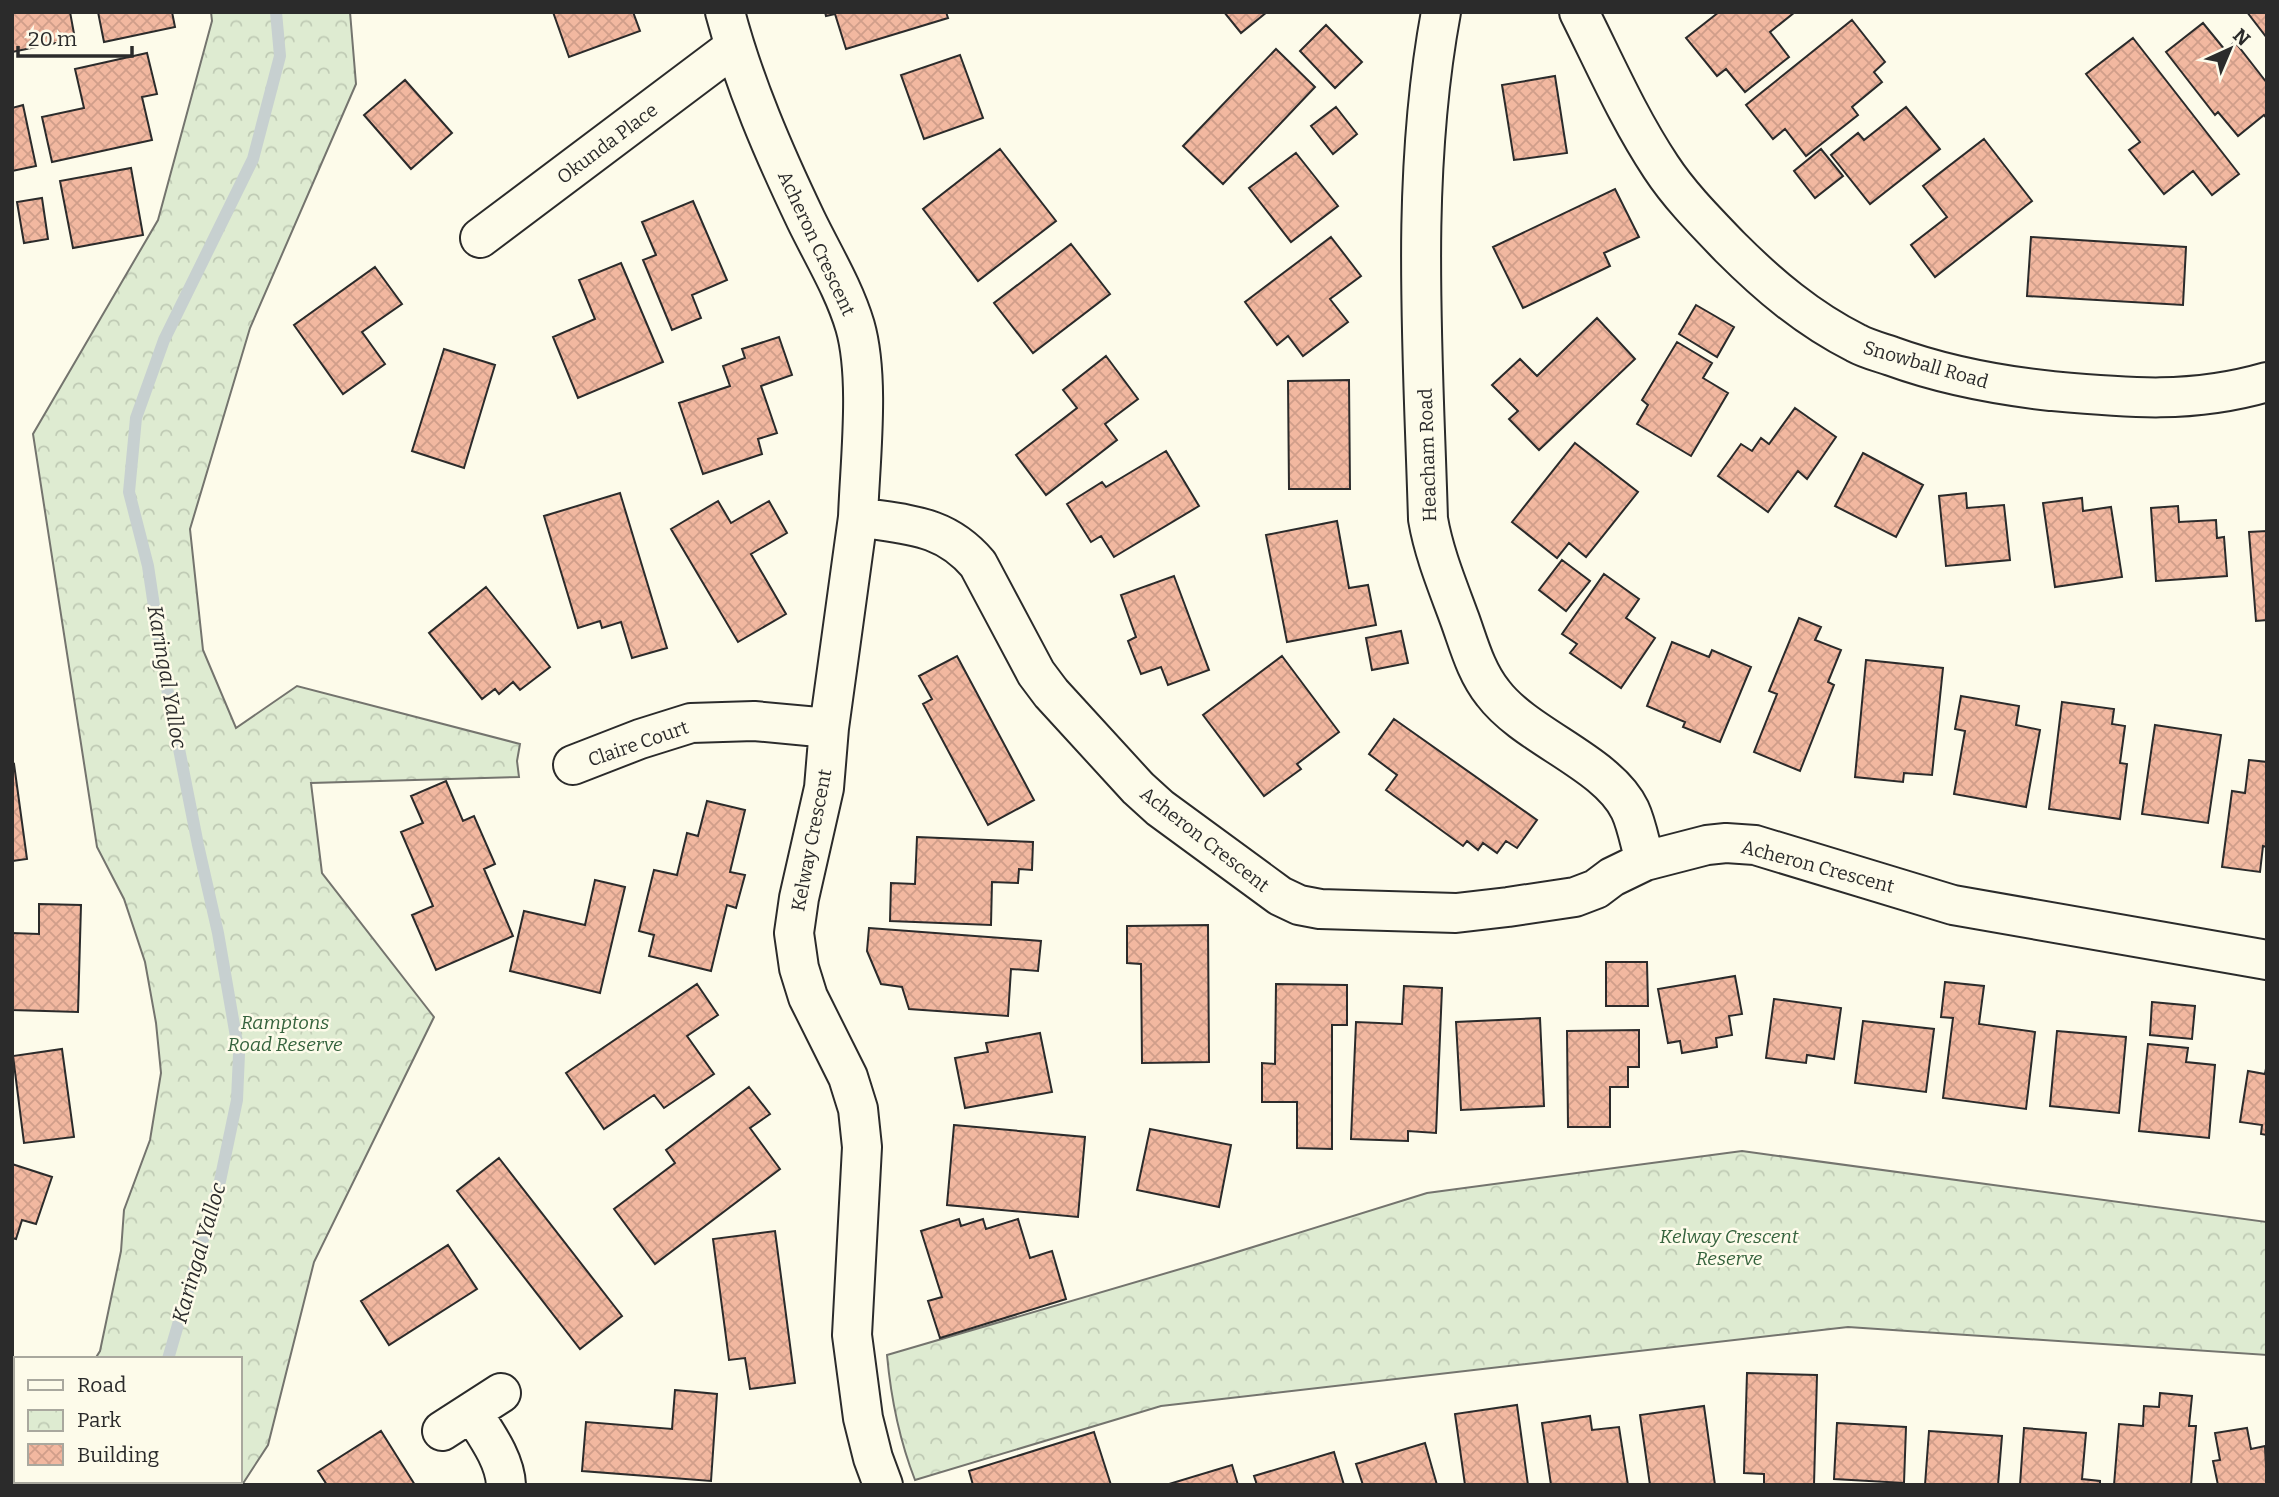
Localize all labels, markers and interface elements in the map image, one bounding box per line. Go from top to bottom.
scale bar [18,14,131,58]
north arrow [2195,14,2265,84]
text: N [2228,24,2255,51]
text: 20 m [28,26,77,52]
street label: Okunda Place [552,98,662,189]
street label: Acheron Crescent [773,167,860,319]
street label: Snowball Road [1861,336,1991,393]
street label: Heacham Road [1414,388,1441,522]
water label: Karingal Yalloc [142,603,192,751]
street label: Claire Court [585,715,692,771]
street label: Kelway Crescent [786,767,837,913]
street label: Acheron Crescent [1136,782,1274,897]
street label: Acheron Crescent [1739,835,1897,898]
park label: Ramptons Road Reserve [227,1011,343,1056]
water label: Karingal Yalloc [167,1180,231,1326]
park label: Kelway Crescent Reserve [1659,1225,1799,1270]
legend [14,1357,242,1483]
text: Road [77,1372,126,1398]
text: Park [77,1407,121,1433]
text: Building [77,1442,160,1468]

